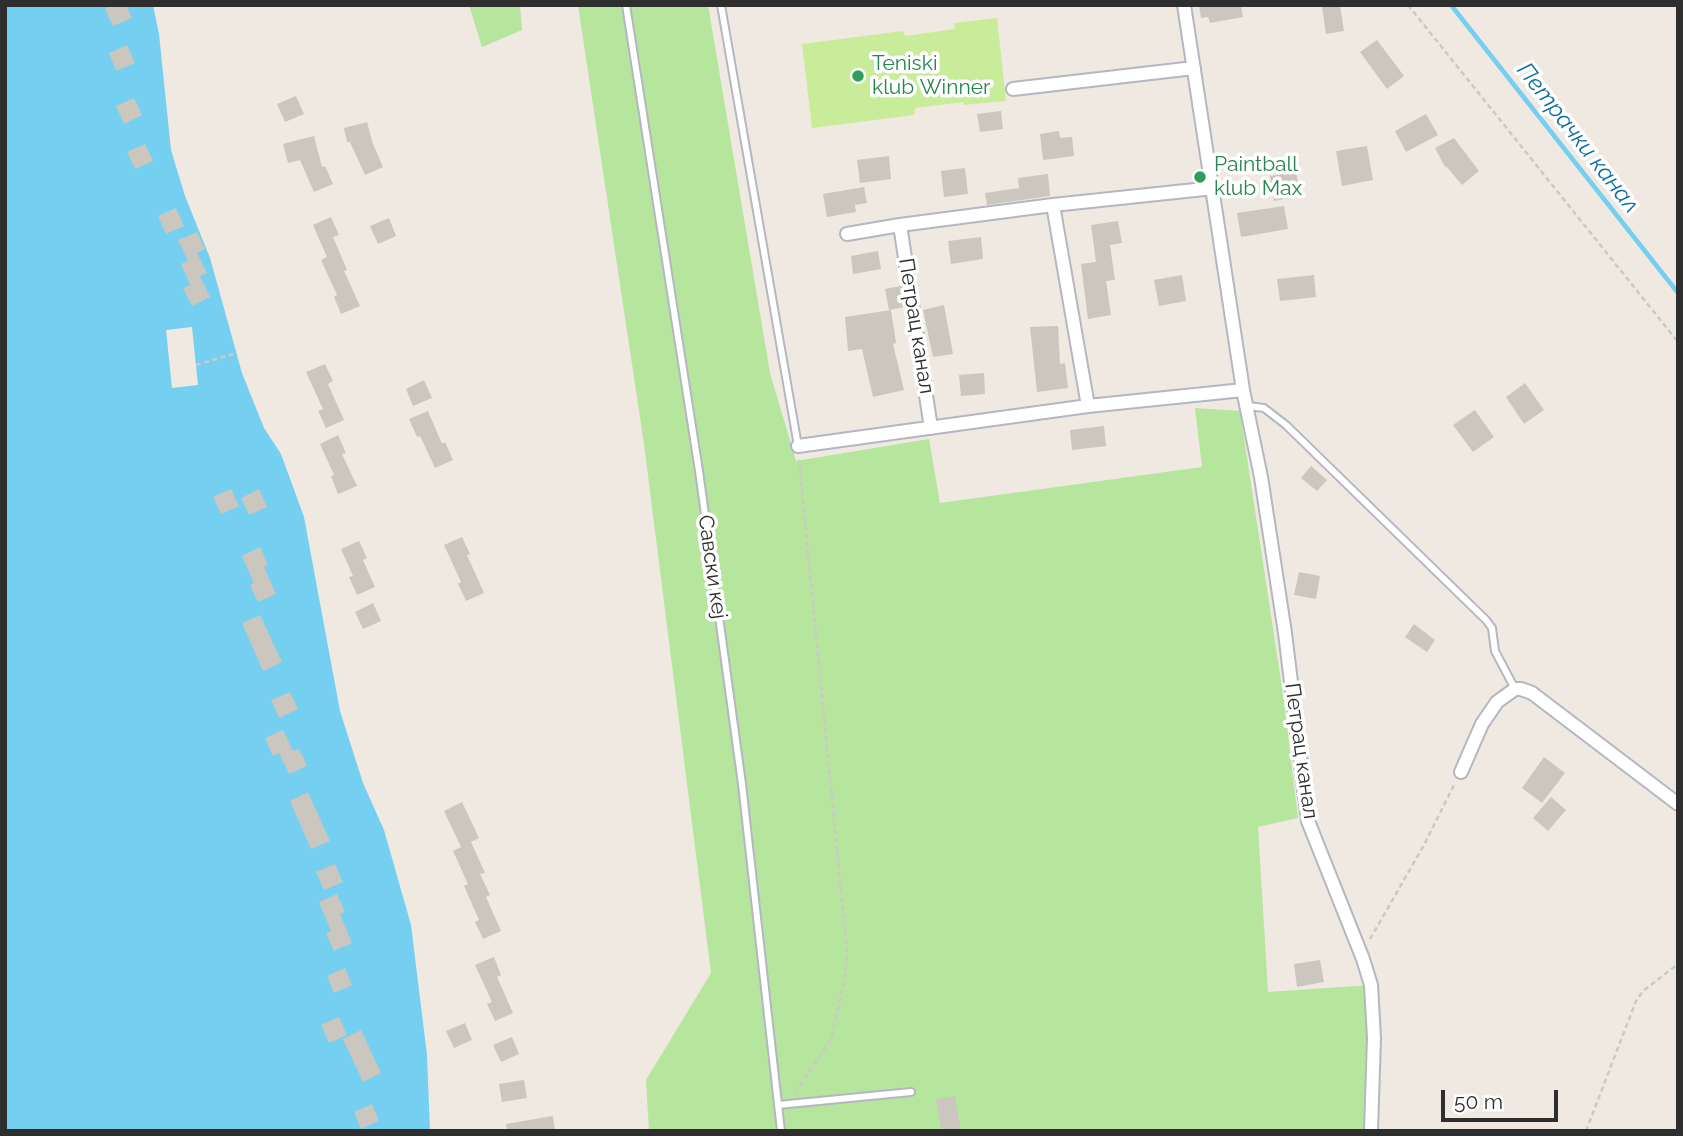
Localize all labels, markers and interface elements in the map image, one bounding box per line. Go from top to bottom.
place label: Teniski klub Winner [872,51,990,101]
water label: Петрачки канал [1511,57,1645,219]
marker: Teniski klub Winner [850,68,866,84]
place label: Paintball klub Max [1214,152,1302,202]
marker: Paintball klub Max [1192,169,1208,185]
street label: Петрац канал [893,256,939,396]
street label: Савски кеј [692,513,732,621]
street label: Петрац канал [1279,681,1323,821]
scale bar [1445,1076,1562,1120]
text: 50 m [1454,1089,1503,1114]

